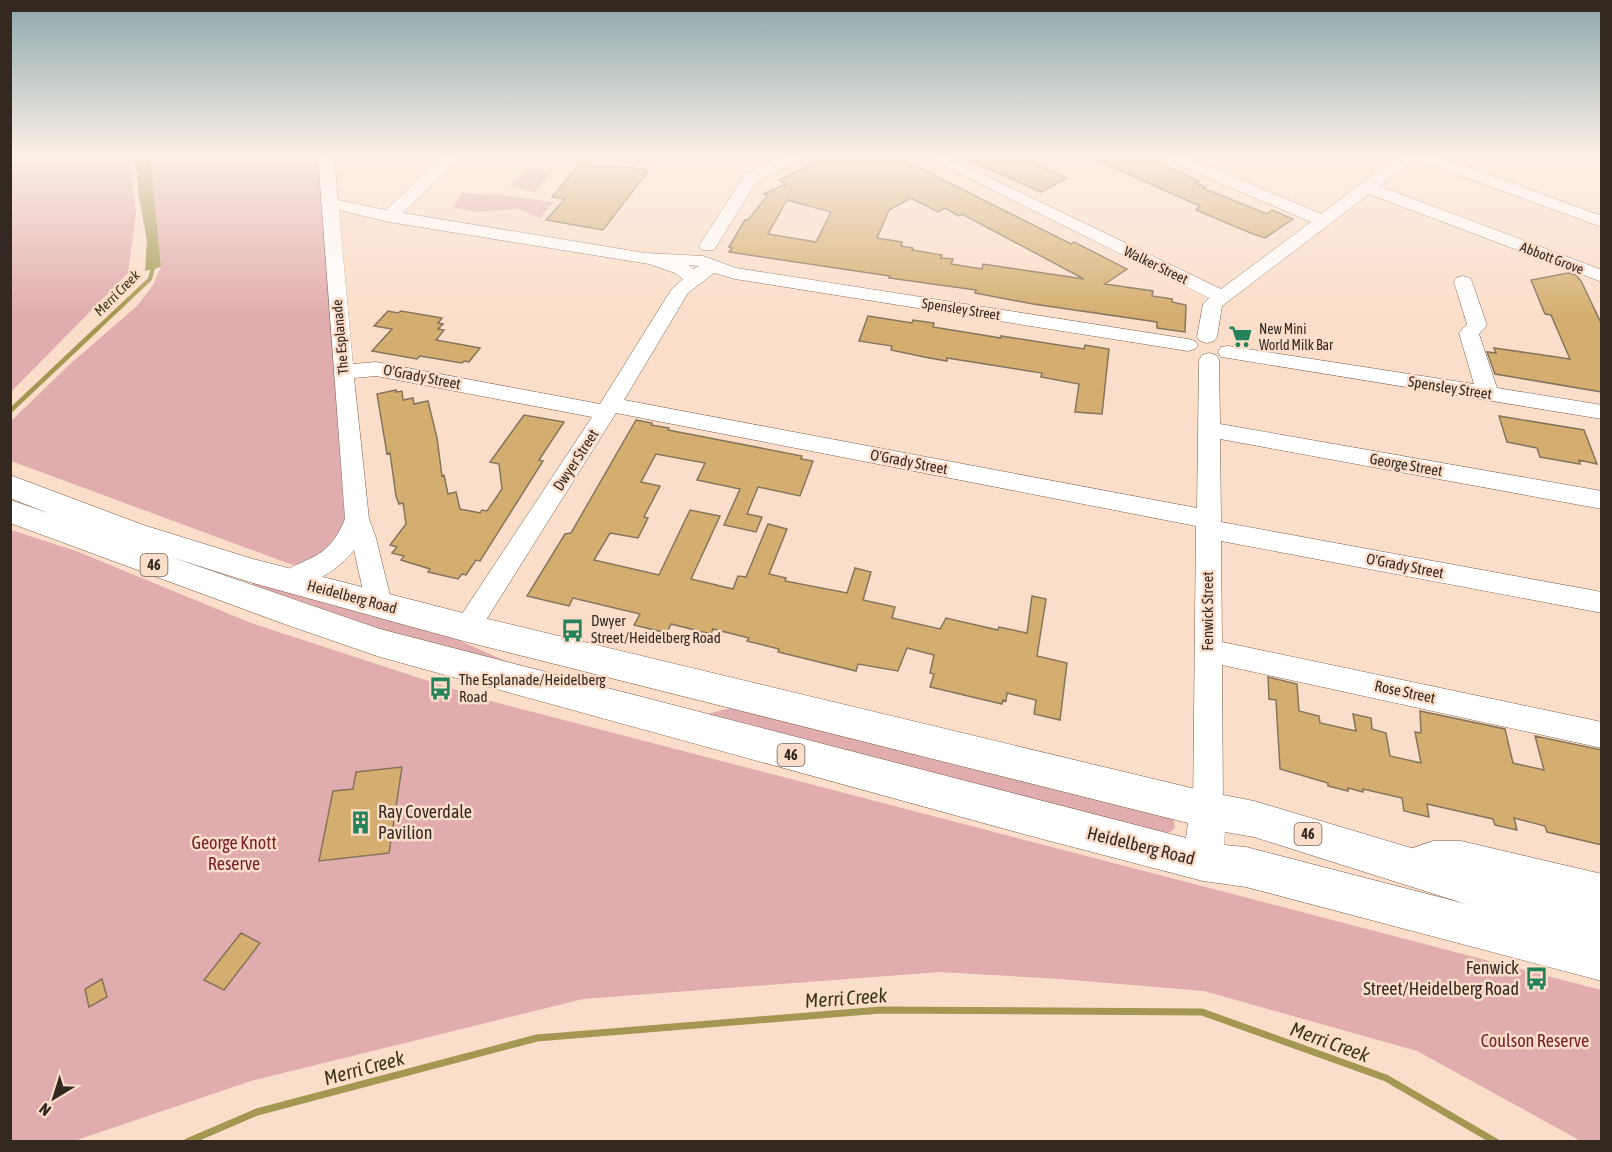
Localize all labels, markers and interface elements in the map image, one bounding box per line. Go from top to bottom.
street label: Abbott Grove [1518,239,1586,277]
street label: Walker Street [1122,243,1190,287]
water label: Merri Creek [91,266,144,319]
street label: Spensley Street [921,295,1001,323]
street label: The Esplanade [329,299,351,375]
place label: New Mini World Milk Bar [1259,321,1334,353]
supermarket icon: New Mini World Milk Bar [1228,324,1254,350]
street label: O'Grady Street [382,361,462,392]
street label: Spensley Street [1407,373,1493,403]
street label: Dwyer Street [550,426,602,494]
street label: O'Grady Street [869,446,949,477]
street label: George Street [1368,450,1444,479]
street label: O'Grady Street [1365,550,1445,581]
road number: 46 [140,554,168,576]
street label: Fenwick Street [1199,571,1216,651]
street label: Heidelberg Road [306,576,399,617]
place label: Dwyer Street/Heidelberg Road [591,612,721,646]
bus stop icon: Dwyer Street/Heidelberg Road [560,617,586,643]
place label: The Esplanade/Heidelberg Road [459,671,606,705]
bus stop icon: The Esplanade/Heidelberg Road [428,676,454,702]
street label: Rose Street [1373,677,1437,706]
road number: 46 [778,744,804,766]
place label: Ray Coverdale Pavilion [378,801,472,843]
building icon: Ray Coverdale Pavilion [347,809,373,835]
street label: Heidelberg Road [1085,822,1197,869]
road number: 46 [1294,823,1322,845]
park label: George Knott Reserve [191,832,277,874]
place label: Fenwick Street/Heidelberg Road [1363,957,1519,999]
bus stop icon: Fenwick Street/Heidelberg Road [1524,965,1550,991]
water label: Merri Creek [804,983,888,1012]
water label: Merri Creek [1287,1017,1373,1067]
park label: Coulson Reserve [1481,1030,1589,1051]
water label: Merri Creek [321,1046,407,1089]
north arrow [24,1068,84,1128]
text: N [35,1100,54,1120]

